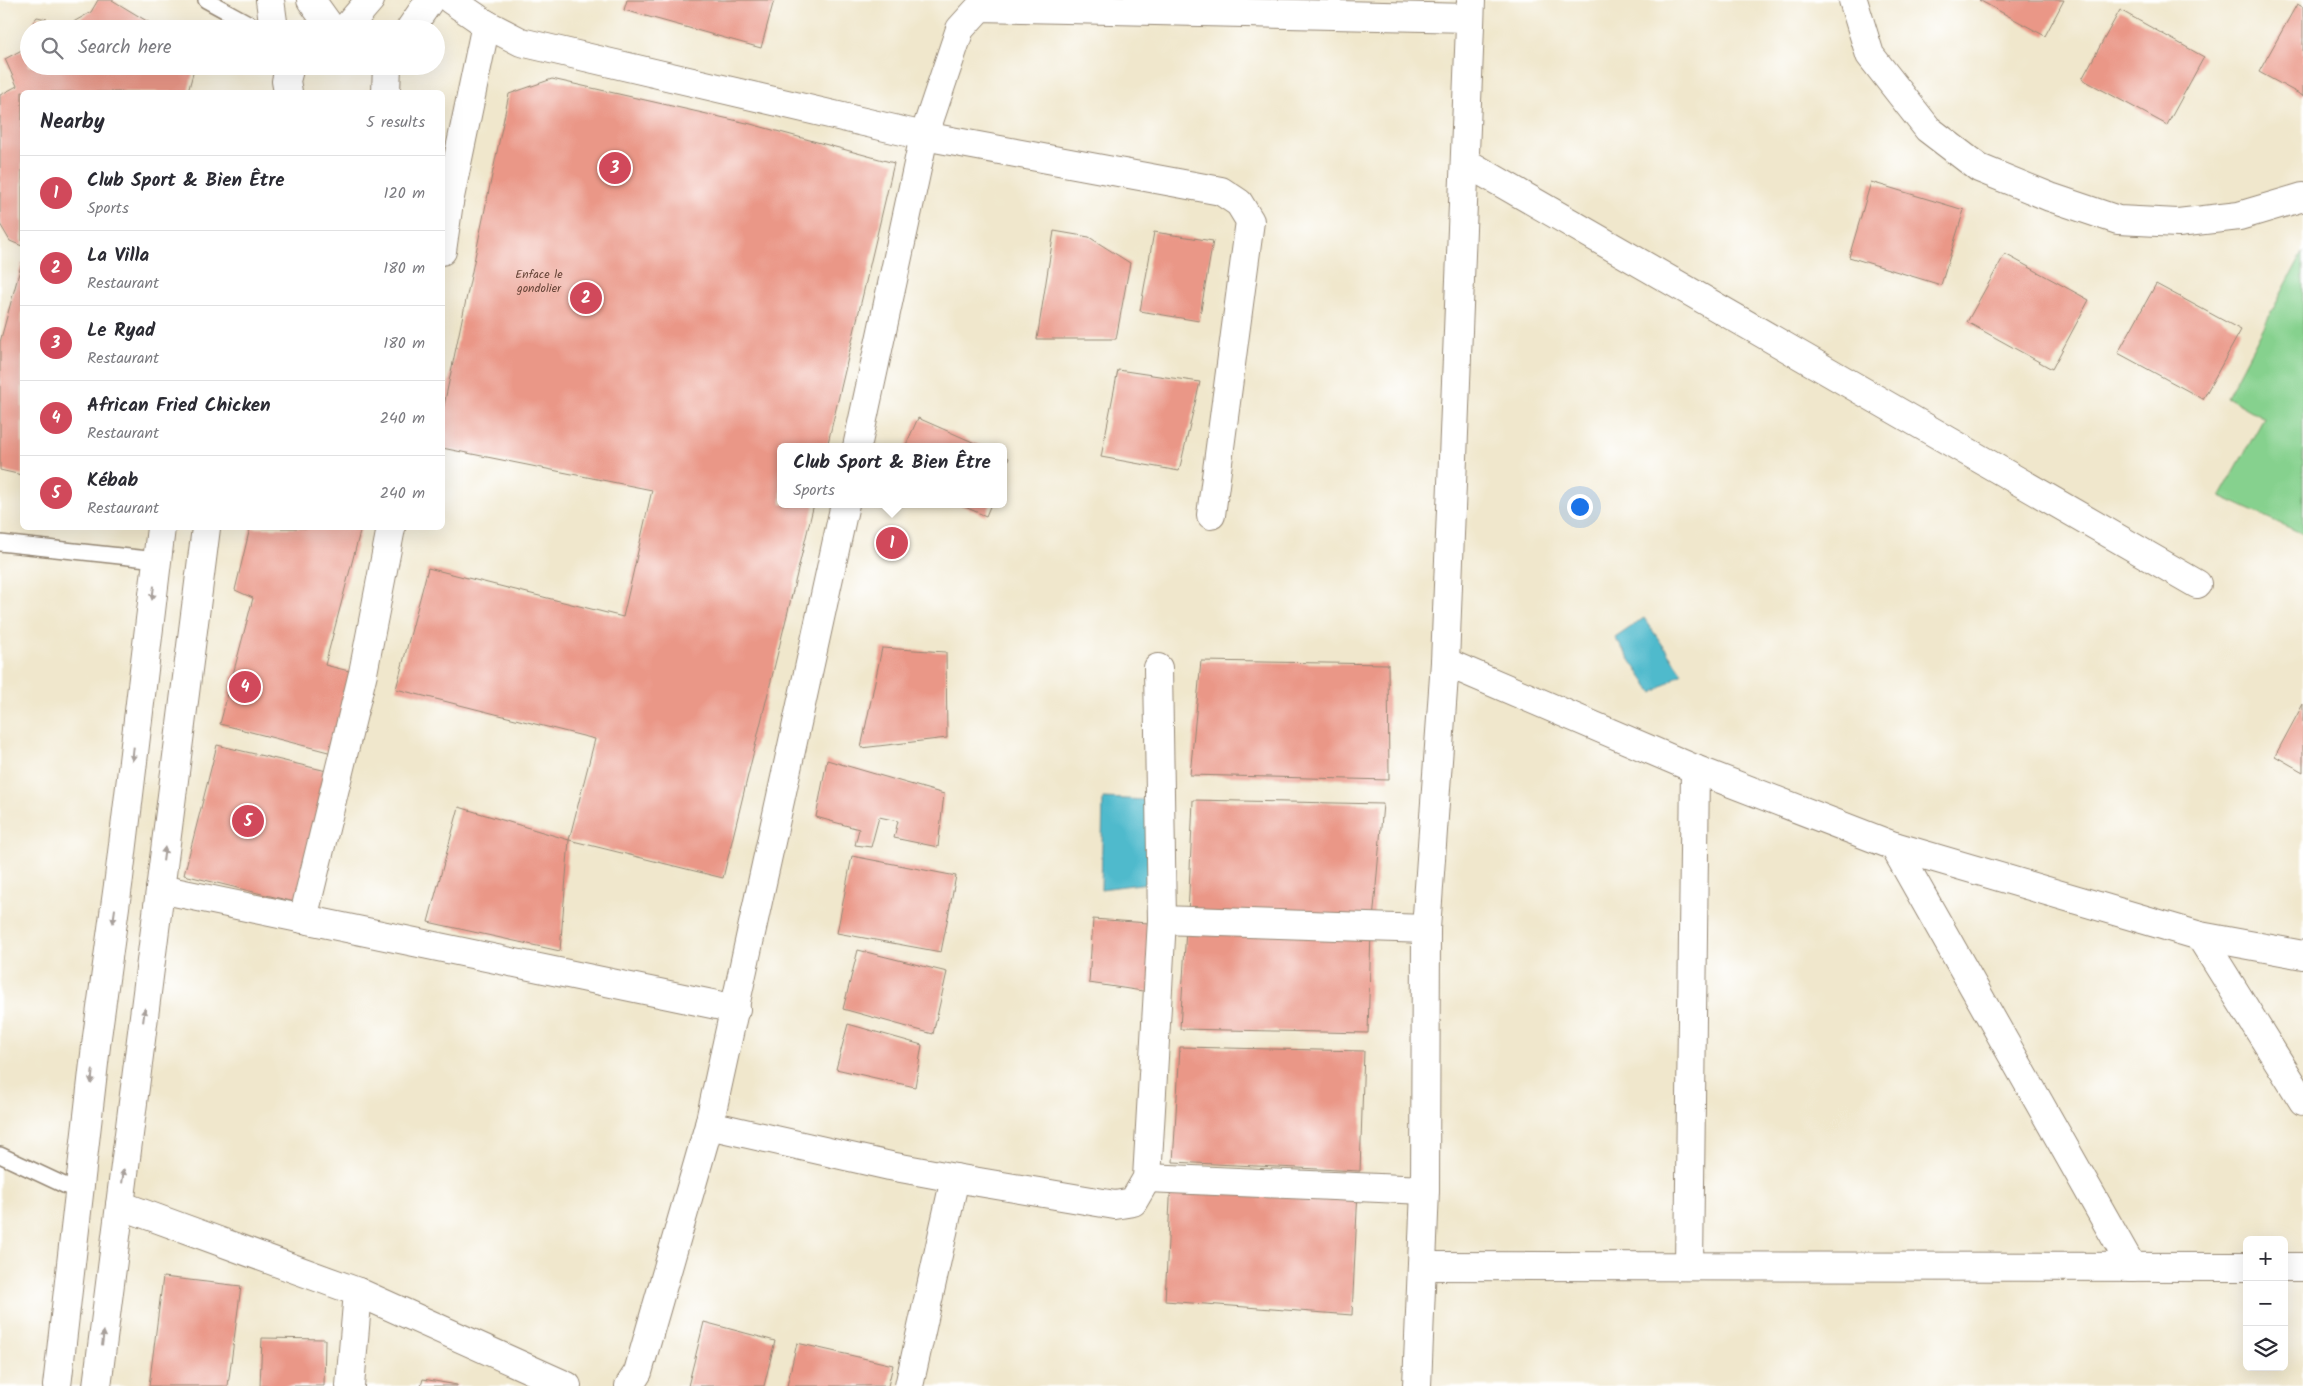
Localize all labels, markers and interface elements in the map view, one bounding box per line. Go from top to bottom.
search box [20,20,445,75]
text: Search here [78,33,172,63]
icon: search [38,34,66,62]
text: Nearby [40,106,105,139]
text: 5 results [366,110,425,135]
pin: 3 [599,149,631,187]
text: Club Sport & Bien Être [87,166,285,196]
text: 1 [54,181,58,206]
text: 120 m [384,181,425,206]
text: Sports [87,196,129,221]
text: La Villa [87,241,149,271]
text: 2 [51,256,61,281]
text: 180 m [383,256,425,281]
house number: Enface le gondolier [515,265,563,298]
text: Restaurant [87,271,159,296]
pin: 2 [570,279,602,317]
text: Le Ryad [87,316,155,346]
text: 3 [52,331,60,356]
text: 180 m [383,331,425,356]
text: Restaurant [87,346,159,371]
text: African Fried Chicken [87,391,271,421]
text: 4 [52,406,60,431]
text: 240 m [380,406,425,431]
text: Restaurant [87,421,159,446]
popup [777,443,1007,508]
text: Club Sport & Bien Être [793,448,991,478]
text: Kébab [87,466,138,496]
text: Sports [793,478,835,503]
text: 5 [52,481,60,506]
text: 240 m [380,481,425,506]
your location [1567,494,1593,520]
text: Restaurant [87,496,159,521]
pin: 1 [876,524,908,562]
one-way arrow [149,586,157,602]
pin: 4 [229,668,261,706]
one-way arrow [129,747,137,763]
pin: 5 [232,802,264,840]
one-way arrow [160,846,168,862]
one-way arrow [110,908,118,924]
one-way arrow [140,1007,148,1023]
one-way arrow [88,1069,96,1085]
one-way arrow [119,1168,127,1184]
map controls [2243,1236,2288,1371]
button: + [2243,1236,2288,1281]
button: − [2243,1281,2288,1326]
button: layers [2243,1326,2288,1371]
one-way arrow [99,1329,107,1345]

